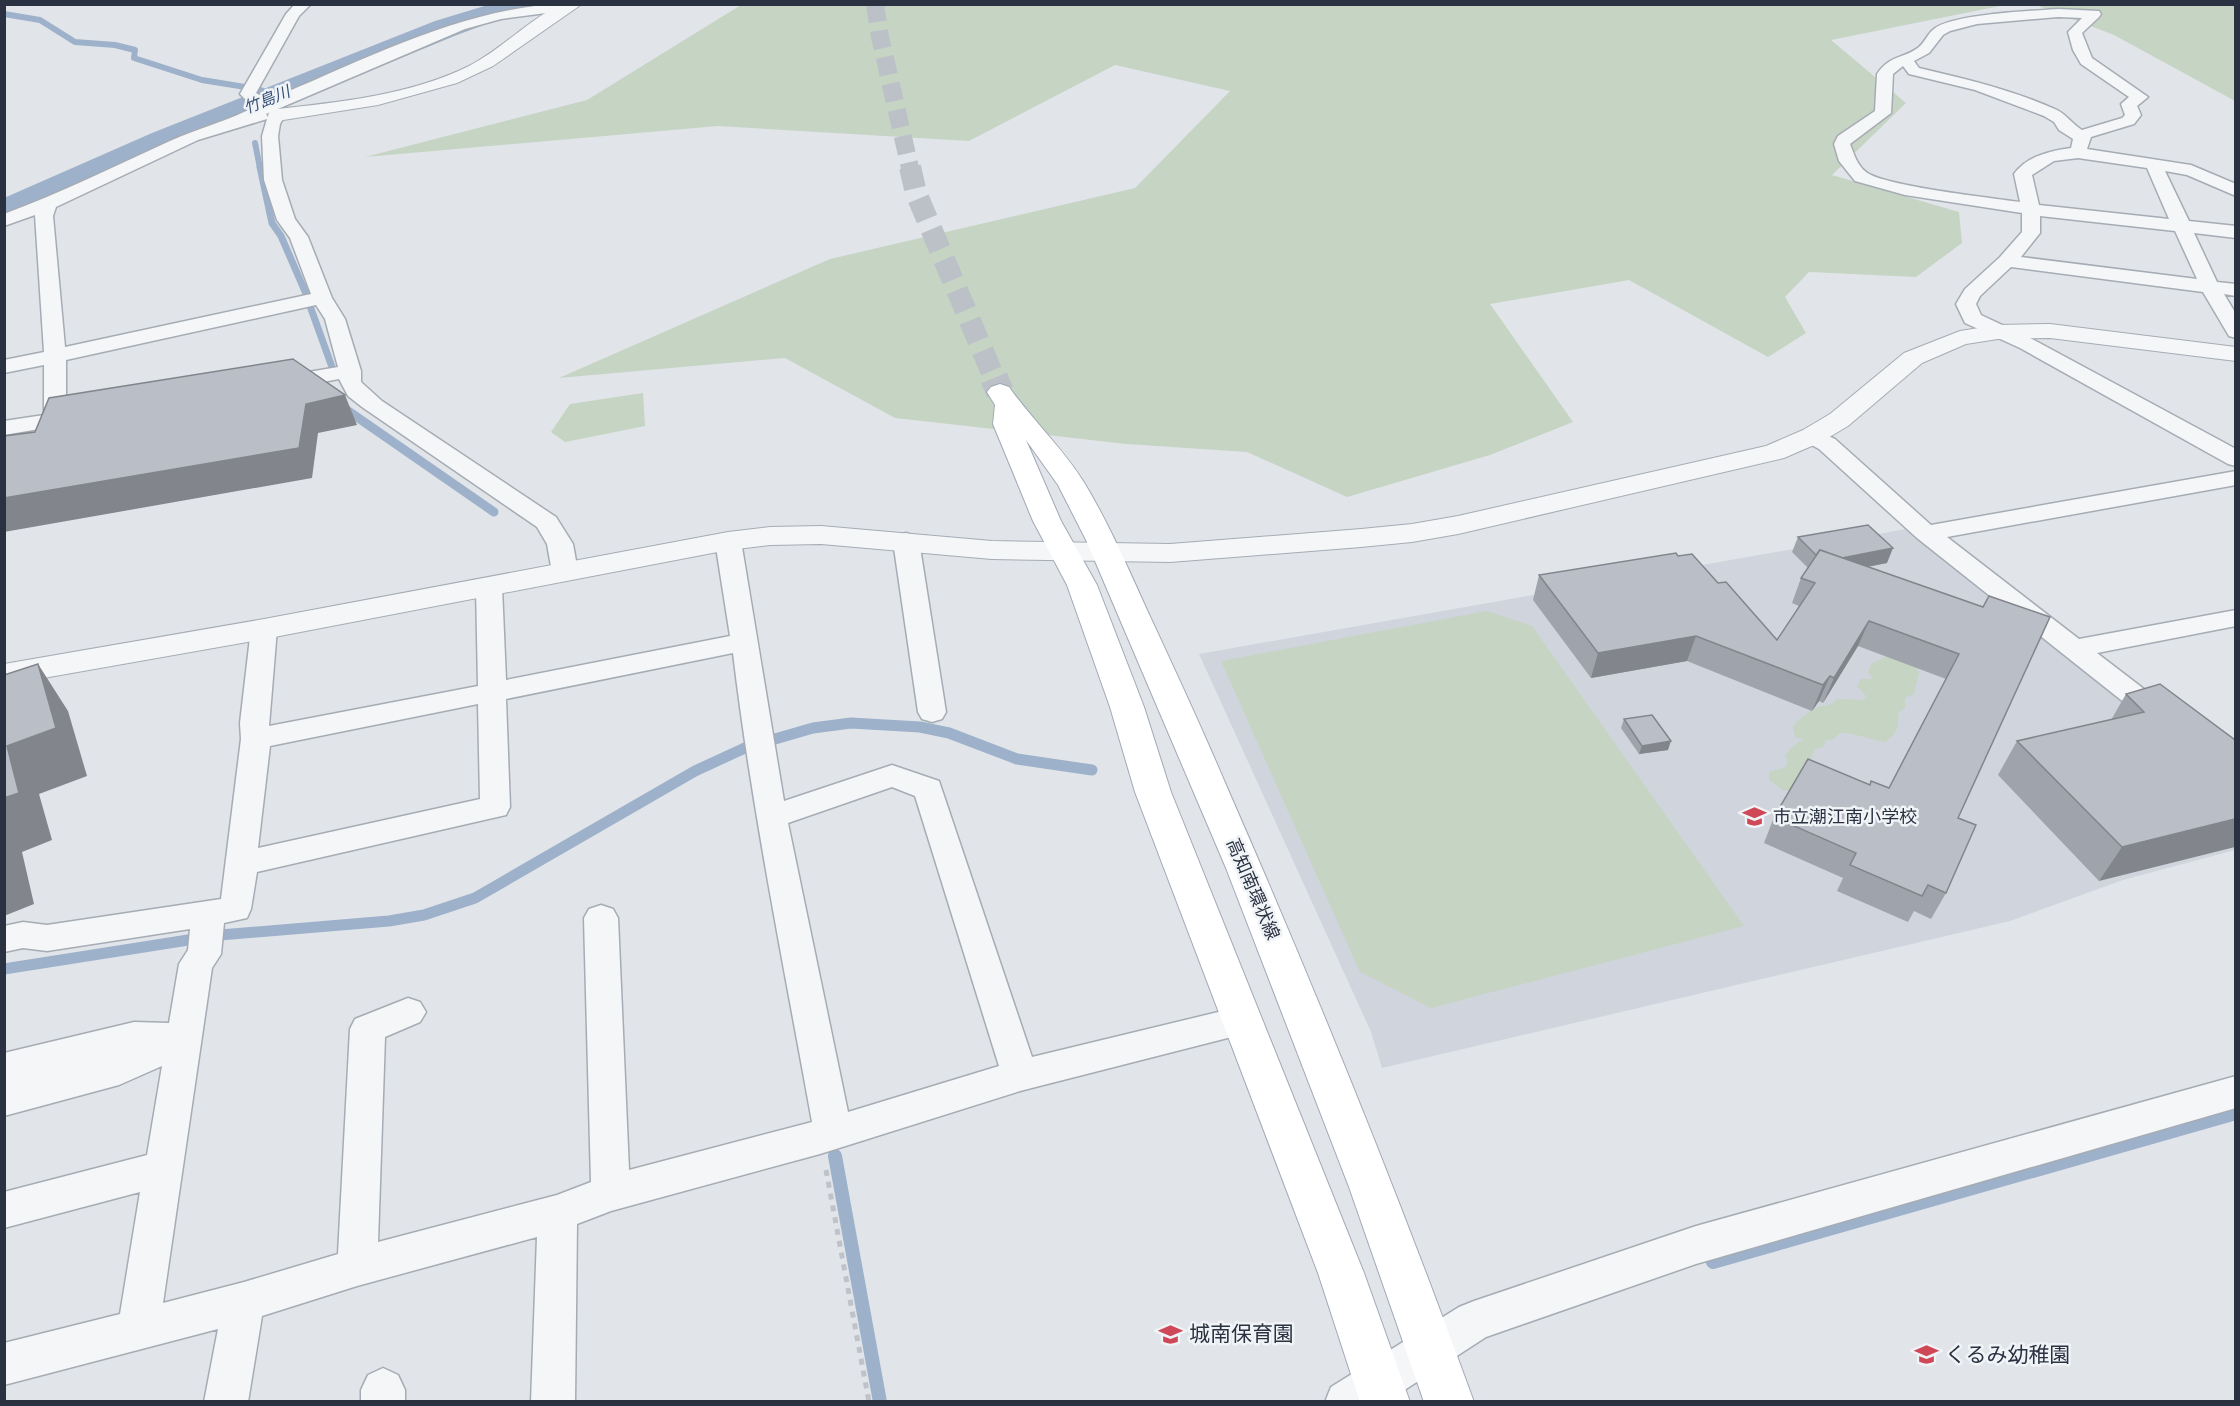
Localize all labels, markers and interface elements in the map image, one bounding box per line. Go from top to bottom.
water label: 竹島川 [241,81,295,118]
school or university icon: 市立潮江南小学校 [1742,804,1768,830]
place label: 市立潮江南小学校 [1773,806,1917,828]
street label: 高知南環状線 [1222,835,1284,943]
school or university icon: 城南保育園 [1158,1321,1184,1347]
place label: 城南保育園 [1189,1321,1294,1347]
school or university icon: くるみ幼稚園 [1914,1342,1940,1368]
place label: くるみ幼稚園 [1945,1342,2071,1368]

